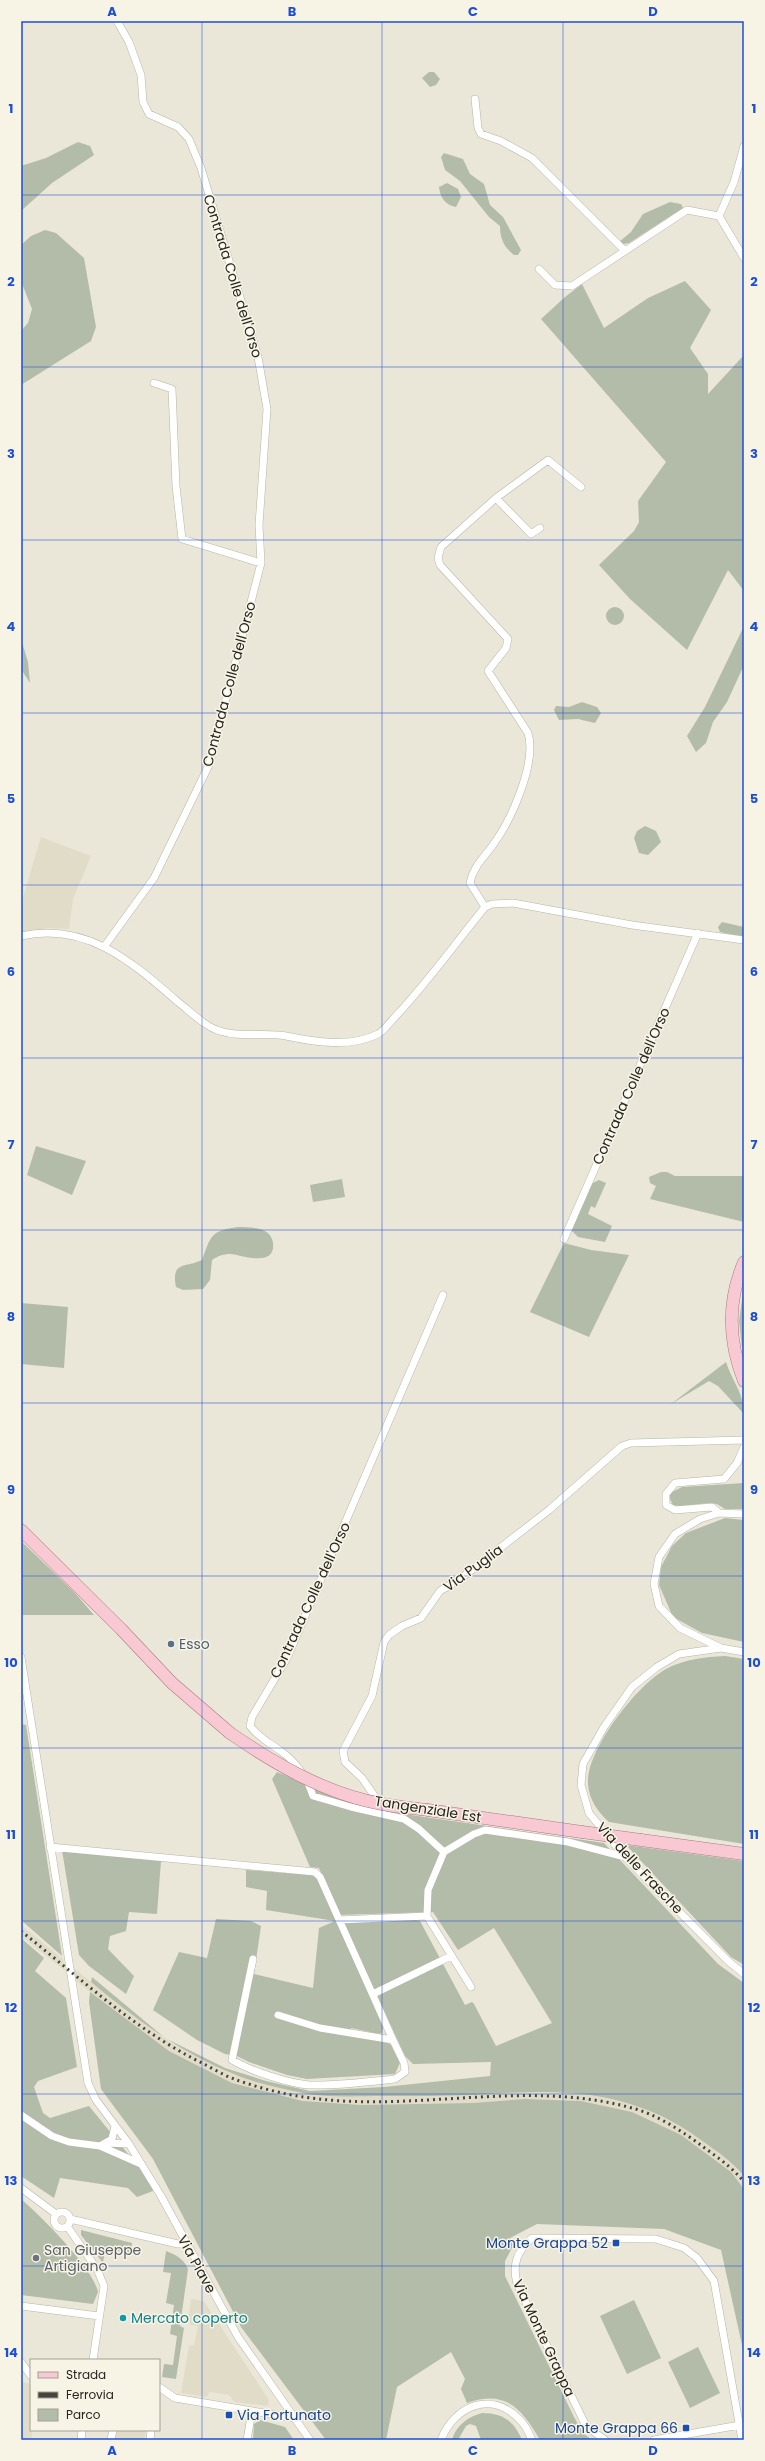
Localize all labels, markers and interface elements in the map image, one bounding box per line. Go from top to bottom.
text: A [107,2,117,21]
text: B [288,2,297,21]
text: C [468,2,478,21]
text: D [648,2,658,21]
text: 1 [9,99,13,118]
text: 1 [752,99,756,118]
street label: Contrada Colle dell'Orso [199,192,267,360]
text: 2 [7,272,15,291]
text: 2 [750,272,758,291]
text: 3 [7,444,15,463]
text: 3 [750,444,758,463]
street label: Contrada Colle dell'Orso [197,599,261,769]
text: 4 [7,617,16,636]
text: 4 [750,617,759,636]
text: 5 [7,789,15,808]
text: 5 [750,789,758,808]
text: 6 [7,962,15,981]
text: 6 [750,962,758,981]
street label: Contrada Colle dell'Orso [587,1004,675,1168]
text: 7 [8,1135,15,1154]
text: 7 [751,1135,758,1154]
text: 8 [7,1307,15,1326]
text: 8 [750,1307,758,1326]
text: 9 [7,1480,15,1499]
text: 9 [750,1480,758,1499]
street label: Contrada Colle dell'Orso [265,1519,355,1681]
street label: Via Puglia [439,1540,507,1596]
place label: Esso [179,1634,210,1654]
marker: Esso [166,1639,176,1649]
text: 10 [4,1653,18,1672]
text: 10 [747,1653,761,1672]
street label: Tangenziale Est [373,1791,483,1827]
street label: Via delle Frasche [592,1818,688,1918]
text: 11 [6,1825,16,1844]
text: 11 [749,1825,759,1844]
text: 12 [5,1998,18,2017]
text: 12 [748,1998,761,2017]
text: 13 [5,2171,18,2190]
text: 13 [748,2171,761,2190]
street label: Via Piave [173,2231,221,2297]
place label: Monte Grappa 52 [486,2233,608,2253]
marker: Monte Grappa 52 [611,2238,621,2248]
place label: San Giuseppe Artigiano [44,2240,142,2276]
marker: San Giuseppe Artigiano [31,2253,41,2263]
street label: Via Monte Grappa [508,2276,580,2400]
place label: Mercato coperto [131,2308,248,2328]
marker: Mercato coperto [118,2313,128,2323]
text: 14 [4,2343,18,2362]
text: 14 [747,2343,761,2362]
legend [30,2359,160,2431]
text: Strada [66,2366,106,2383]
text: Ferrovia [66,2386,114,2403]
place label: Via Fortunato [237,2405,331,2425]
text: Parco [66,2406,101,2423]
marker: Via Fortunato [224,2410,234,2420]
place label: Monte Grappa 66 [555,2418,678,2438]
marker: Monte Grappa 66 [681,2423,691,2433]
text: A [107,2441,117,2460]
text: B [288,2441,297,2460]
text: C [468,2441,478,2460]
text: D [648,2441,658,2460]

